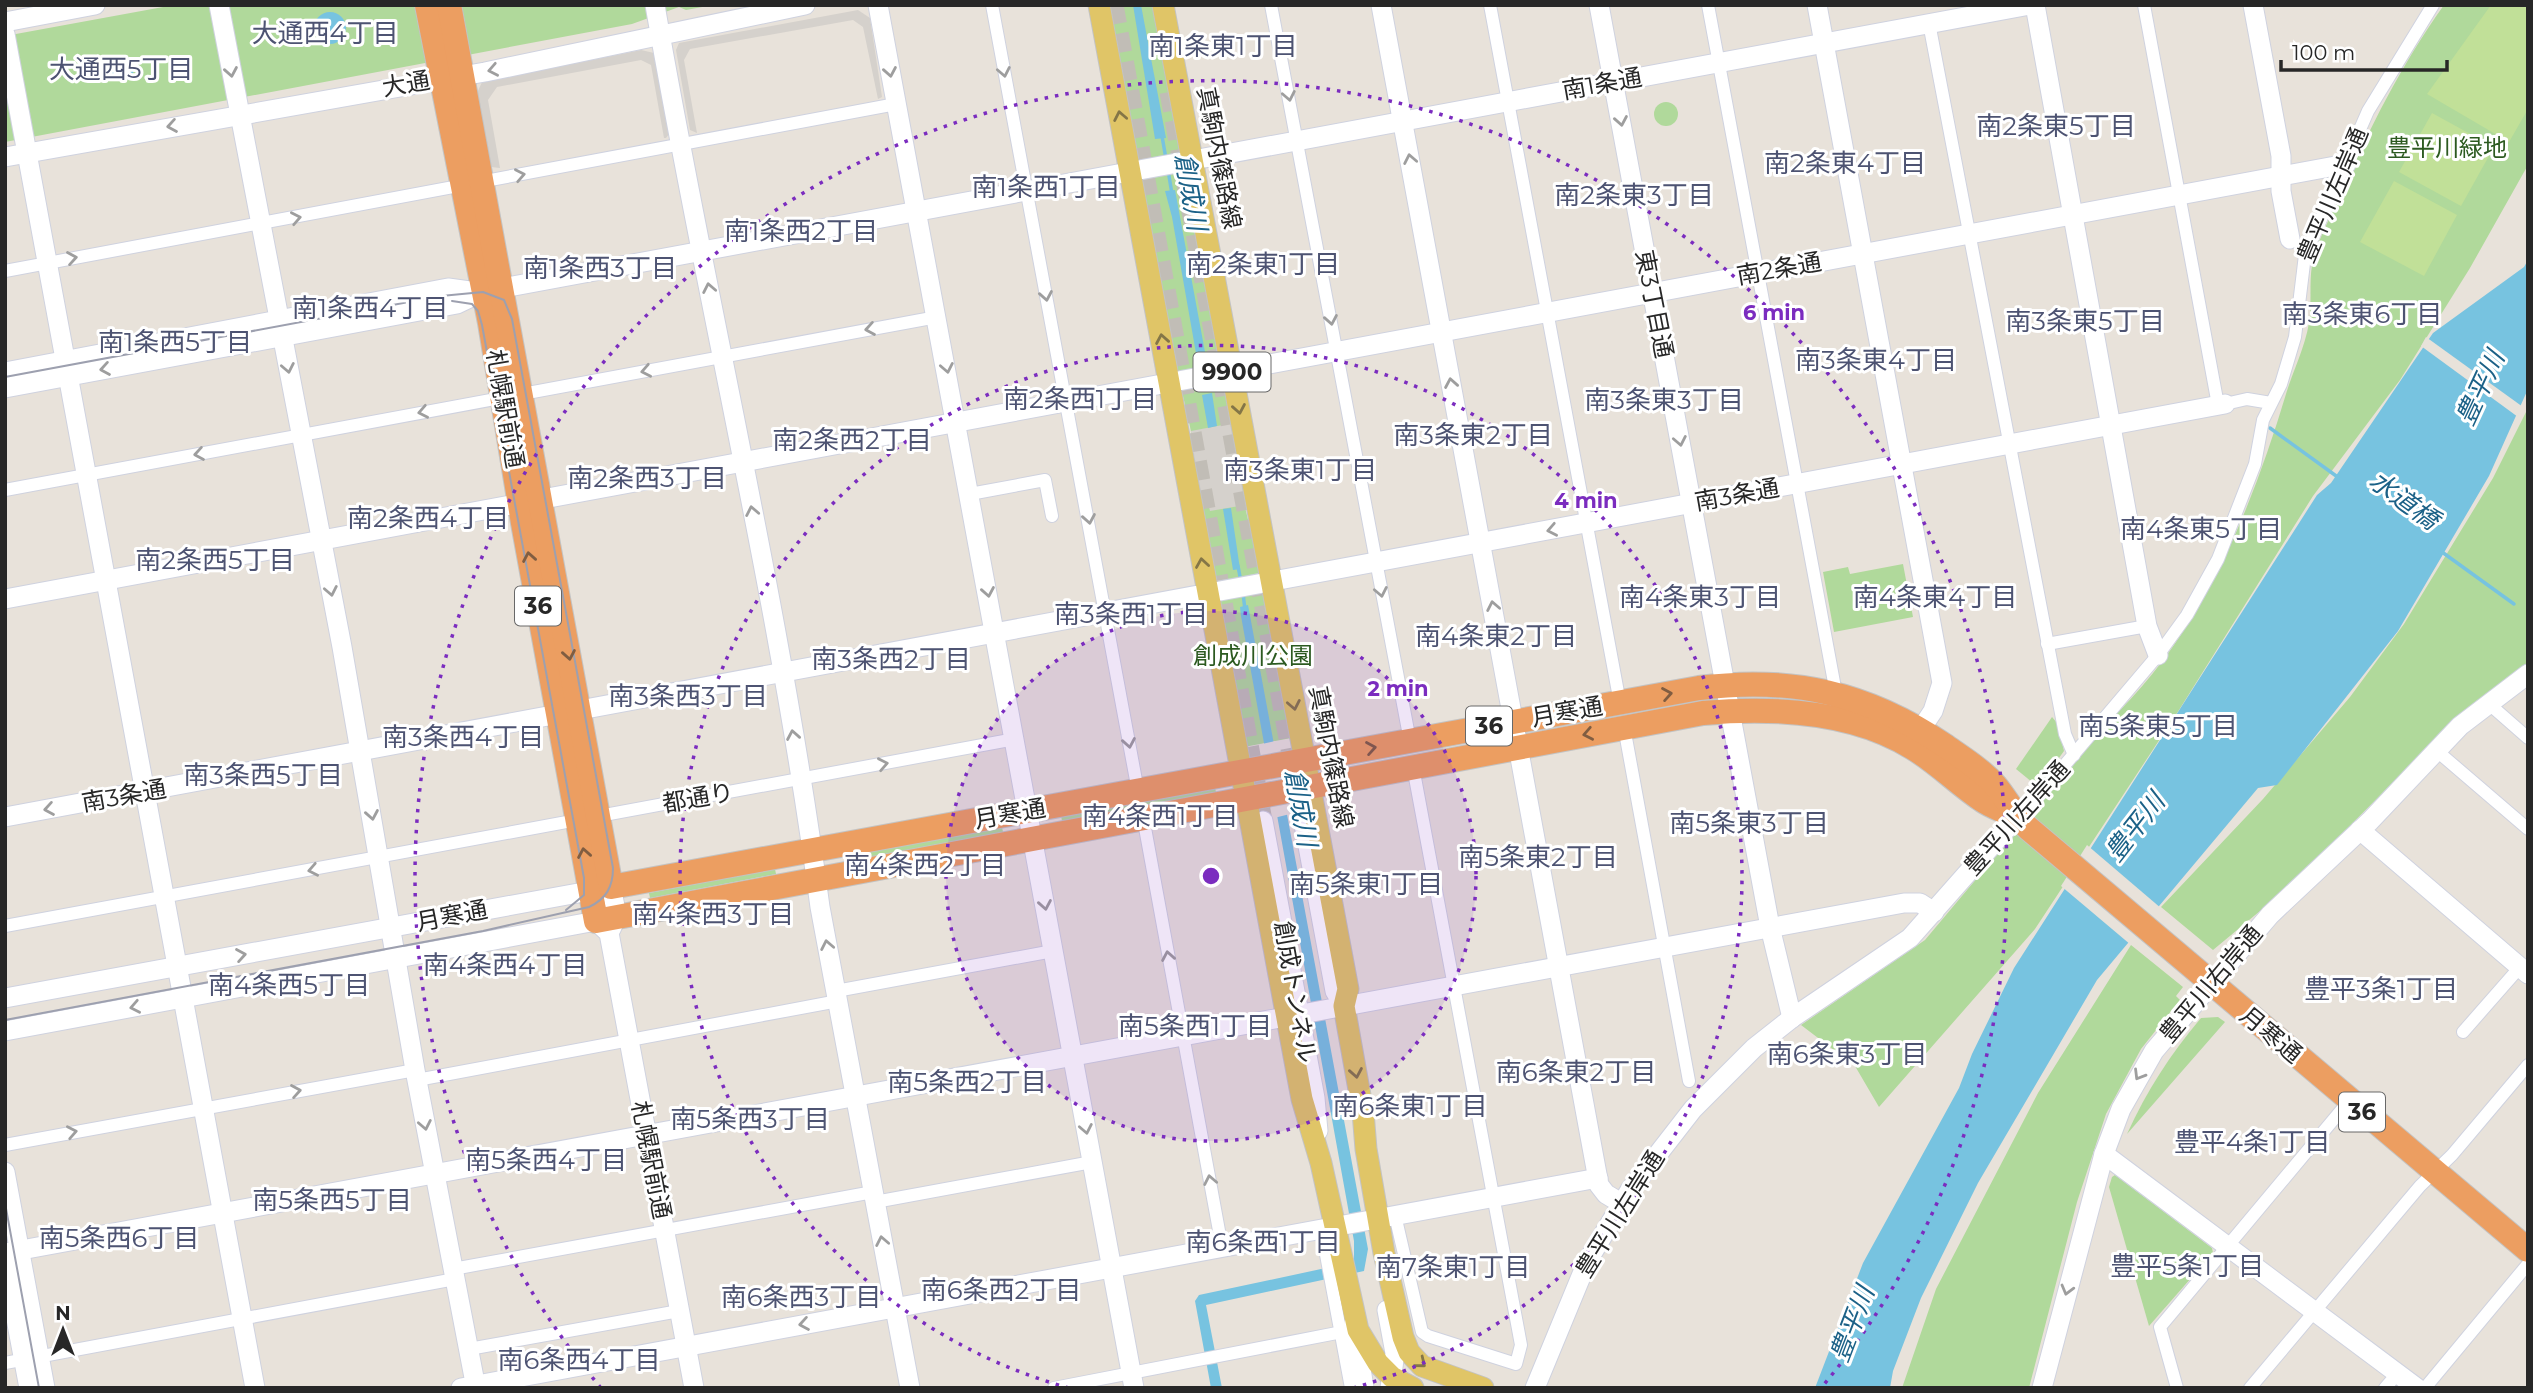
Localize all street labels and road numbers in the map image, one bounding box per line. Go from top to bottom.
street label: 南1条通 [1560,62,1644,105]
street label: 大通 [380,65,432,102]
street label: 真駒内篠路線 [1192,84,1247,231]
street label: 豊平川左岸通 [2291,123,2374,267]
street label: 東3丁目通 [1630,247,1679,360]
street label: 南2条通 [1734,247,1824,290]
street label: 札幌駅前通 [481,347,530,471]
road number: 9900 [1194,352,1270,392]
street label: 南3条通 [1692,473,1782,516]
road number: 36 [515,586,561,626]
street label: 真駒内篠路線 [1304,683,1359,830]
street label: 月寒通 [1529,691,1605,732]
road number: 36 [1466,706,1512,746]
street label: 豊平川左岸通 [1958,754,2076,881]
street label: 南3条通 [79,774,169,817]
street label: 都通り [660,777,736,818]
street label: 月寒通 [972,793,1048,834]
street label: 月寒通 [414,894,490,937]
street label: 創成トンネル [1269,919,1322,1065]
street label: 豊平川右岸通 [2153,919,2268,1048]
street label: 月寒通 [2234,1000,2308,1069]
road number: 36 [2339,1092,2385,1132]
street label: 札幌駅前通 [626,1098,677,1222]
street label: 豊平川左岸通 [1569,1145,1670,1282]

